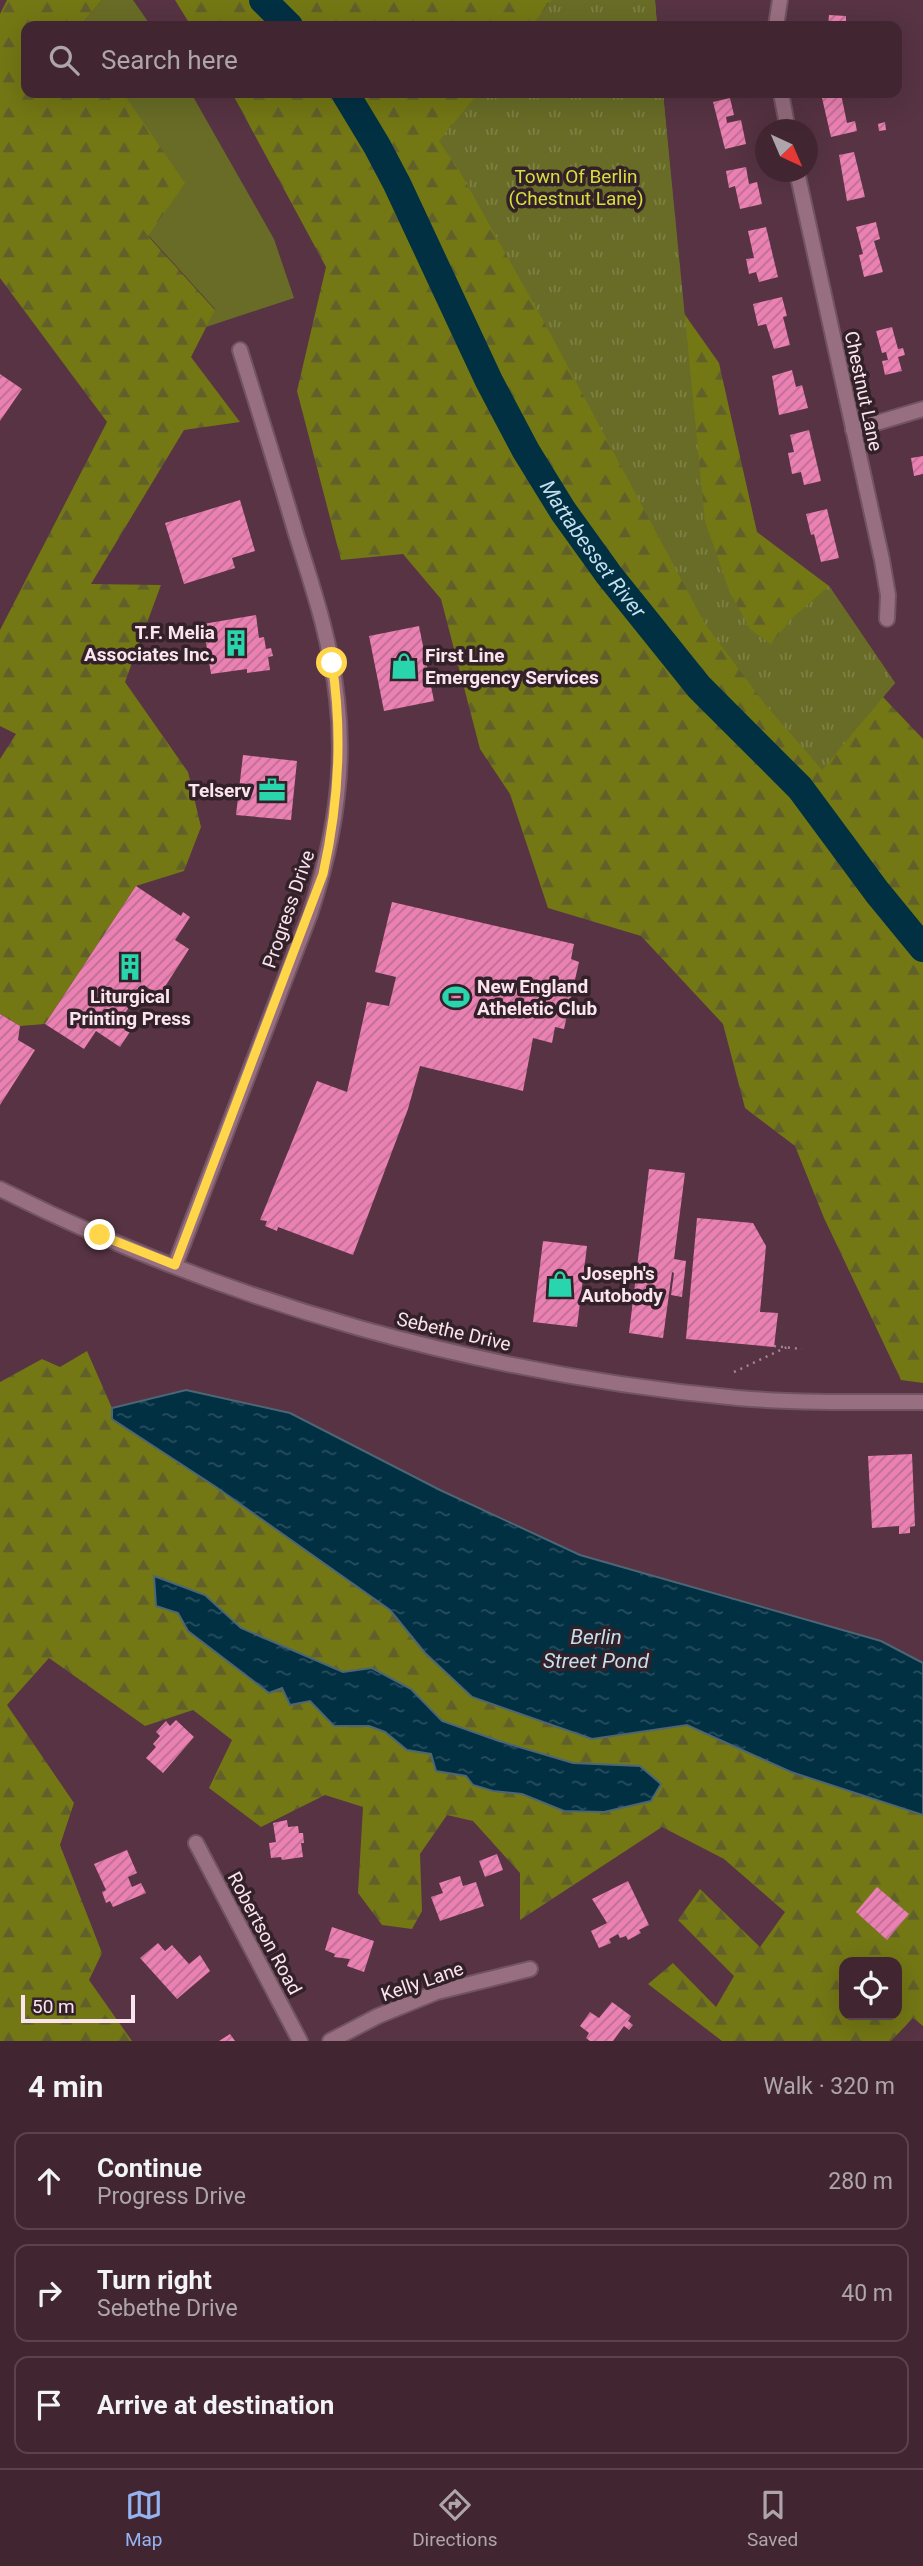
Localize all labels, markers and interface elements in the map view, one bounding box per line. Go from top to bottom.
search box [21,21,902,98]
icon: search [45,41,83,79]
text: Search here [101,45,238,75]
north arrow [755,119,818,182]
park label: Town Of Berlin (Chestnut Lane) [508,165,644,210]
street label: Chestnut Lane [840,329,887,453]
water label: Mattabesset River [535,476,651,623]
place label: T.F. Melia Associates Inc. [84,621,215,666]
building icon: T.F. Melia Associates Inc. [221,628,251,658]
place label: First Line Emergency Services [425,644,599,689]
route start [316,647,347,678]
shop icon: First Line Emergency Services [389,651,419,681]
office icon: Telserv [257,775,287,805]
place label: Telserv [188,779,251,802]
street label: Progress Drive [258,847,319,971]
building icon: Liturgical Printing Press [115,952,145,982]
place label: New England Atheletic Club [477,975,597,1020]
sports icon: New England Atheletic Club [441,982,471,1012]
place label: Liturgical Printing Press [69,985,191,1030]
route end [84,1219,115,1250]
place label: Joseph's Autobody [581,1262,663,1307]
shop icon: Joseph's Autobody [545,1269,575,1299]
street label: Sebethe Drive [395,1307,513,1356]
water label: Berlin Street Pond [543,1625,649,1673]
street label: Robertson Road [223,1868,307,1999]
street label: Kelly Lane [378,1957,466,2006]
map controls [839,1957,902,2020]
button: locate [839,1957,902,2020]
scale bar [21,1992,135,2024]
text: 50 m [32,1995,75,2018]
text: 4 min [28,2069,103,2104]
text: Walk · 320 m [763,2073,895,2100]
text: Continue [97,2153,202,2183]
icon: ahead [30,2162,68,2200]
text: 280 m [828,2168,893,2195]
text: Progress Drive [97,2183,246,2210]
text: Turn right [97,2265,212,2295]
icon: right [30,2274,68,2312]
text: 40 m [841,2280,893,2307]
text: Sebethe Drive [97,2295,238,2322]
icon: arrive [30,2386,68,2424]
text: Arrive at destination [97,2390,334,2420]
tab: Map [125,2486,163,2551]
tab: Directions [412,2486,497,2551]
tab: Saved [747,2486,798,2551]

